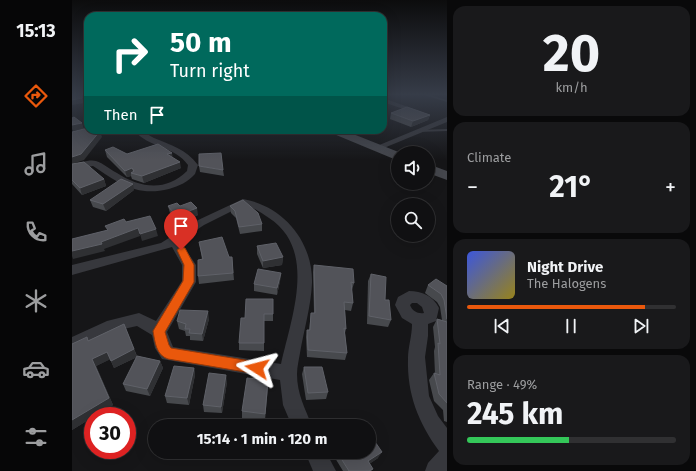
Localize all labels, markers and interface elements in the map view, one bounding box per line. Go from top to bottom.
text: 15:13 [16,20,56,42]
text: 20 [543,22,600,85]
text: 50 m [170,26,232,59]
icon: right [104,28,156,80]
text: Turn right [170,60,250,82]
text: km/h [555,80,588,95]
icon: directions [22,82,50,110]
icon: arrive [146,104,168,126]
text: Then [104,106,138,124]
map controls [391,146,435,242]
button: sound [391,146,435,190]
icon: music [22,150,50,178]
text: Climate [467,150,511,165]
text: 21° [549,169,594,205]
text: − [467,174,478,201]
text: + [665,174,676,201]
button: search [391,198,435,242]
pin [164,209,198,250]
icon: arrive [170,215,192,237]
icon: phone [22,218,50,246]
text: Night Drive [527,258,603,276]
text: The Halogens [527,276,606,291]
icon: climate [22,287,50,315]
icon: previous [491,315,513,337]
icon: pause [560,315,582,337]
icon: next [630,315,652,337]
position arrow [236,347,278,389]
icon: car [22,355,50,383]
text: Range · 49% [467,377,537,392]
text: 245 km [467,396,563,432]
speed limit sign: 30 [84,407,136,459]
icon: filters [22,423,50,451]
text: 15:14 · 1 min · 120 m [197,430,327,448]

